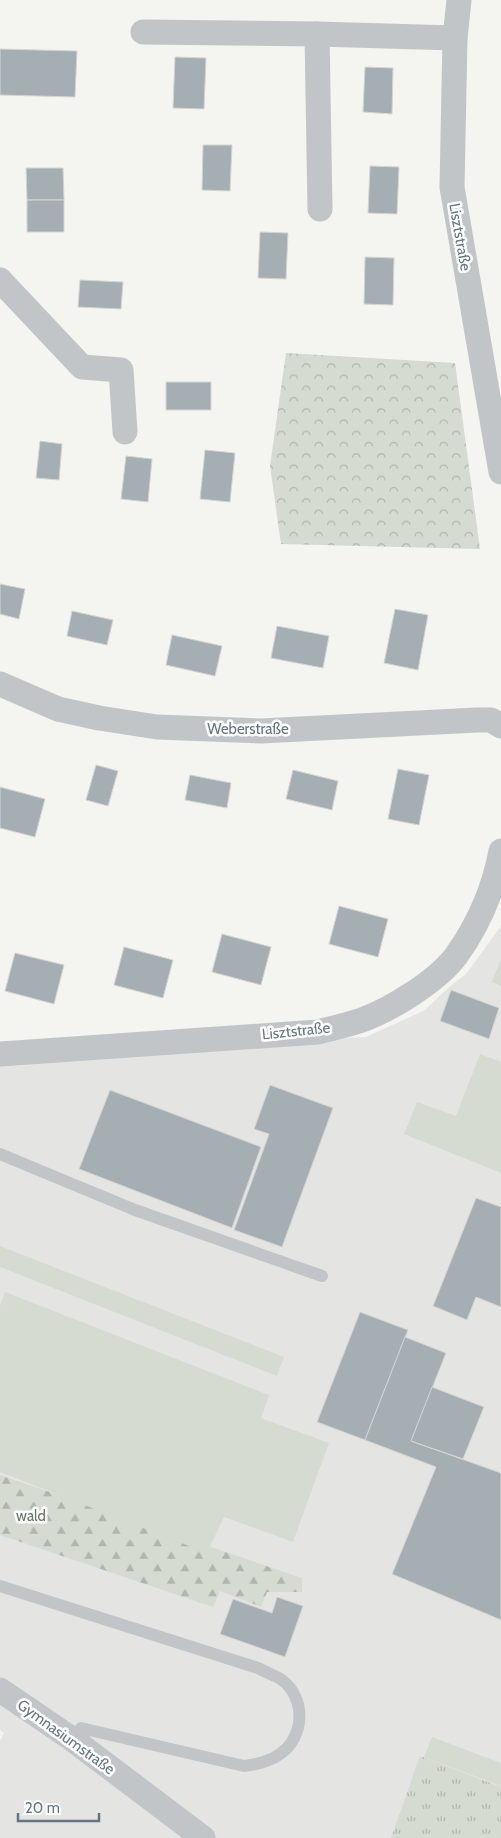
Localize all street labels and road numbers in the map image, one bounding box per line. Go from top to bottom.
street label: Lisztstraße [445,202,475,273]
street label: Weberstraße [207,720,289,738]
street label: Lisztstraße [261,1018,331,1044]
street label: Gymnasiumstraße [14,1696,118,1779]

